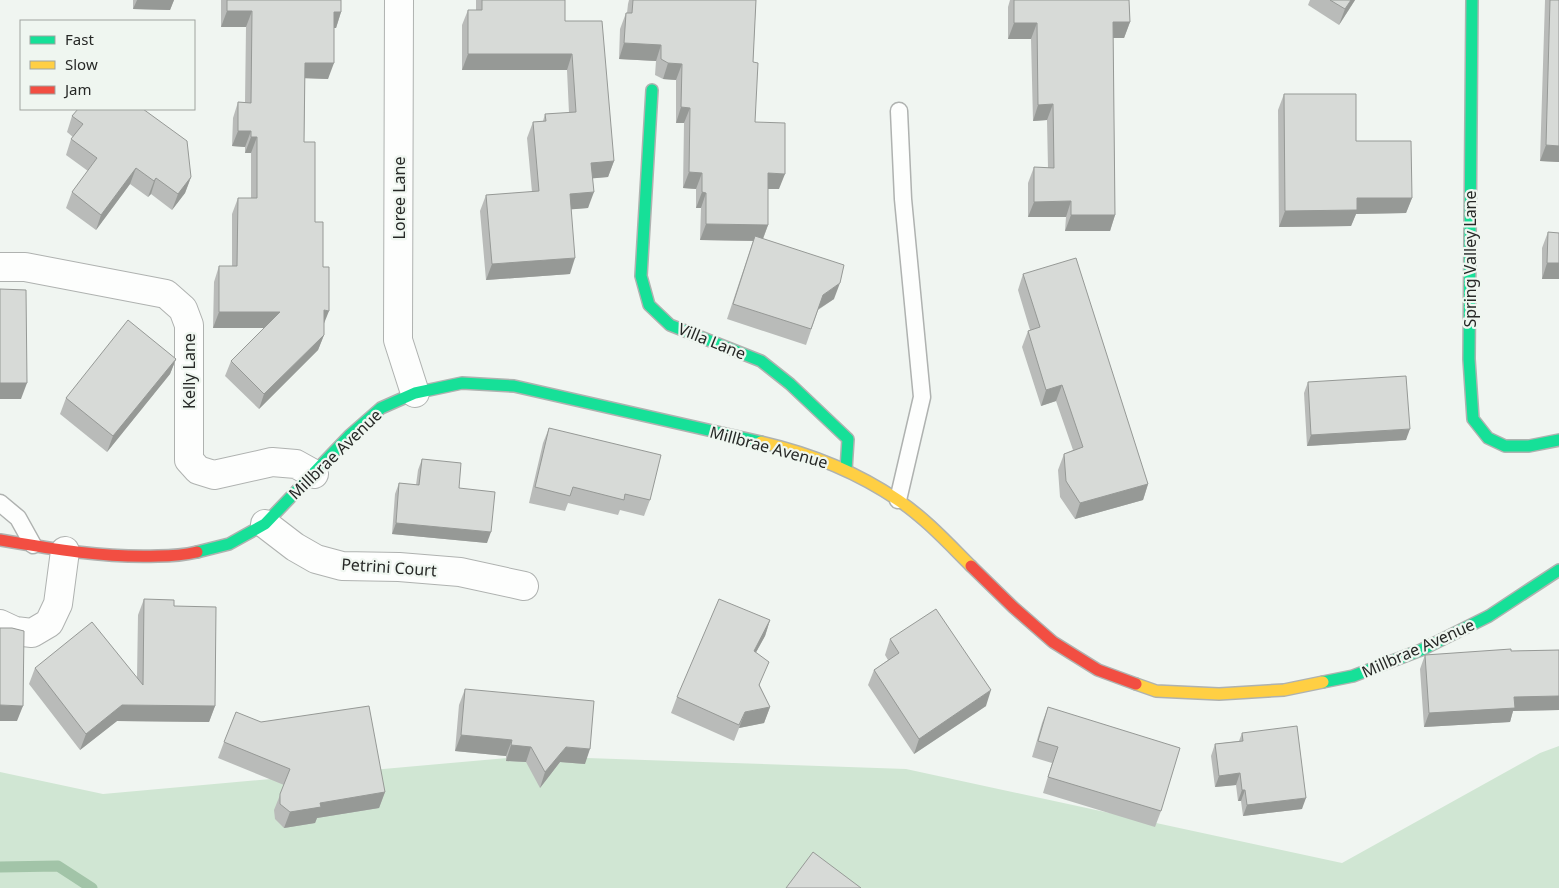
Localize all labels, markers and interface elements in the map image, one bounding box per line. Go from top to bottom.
legend [20,20,195,110]
text: Fast [65,29,94,49]
text: Slow [65,54,98,74]
text: Jam [63,79,92,99]
street label: Loree Lane [388,157,410,239]
street label: Spring Valley Lane [1459,190,1481,328]
street label: Villa Lane [675,317,749,365]
street label: Kelly Lane [178,333,200,409]
street label: Millbrae Avenue [284,404,386,504]
street label: Millbrae Avenue [708,421,830,473]
street label: Petrini Court [341,553,438,581]
street label: Millbrae Avenue [1358,613,1478,683]

